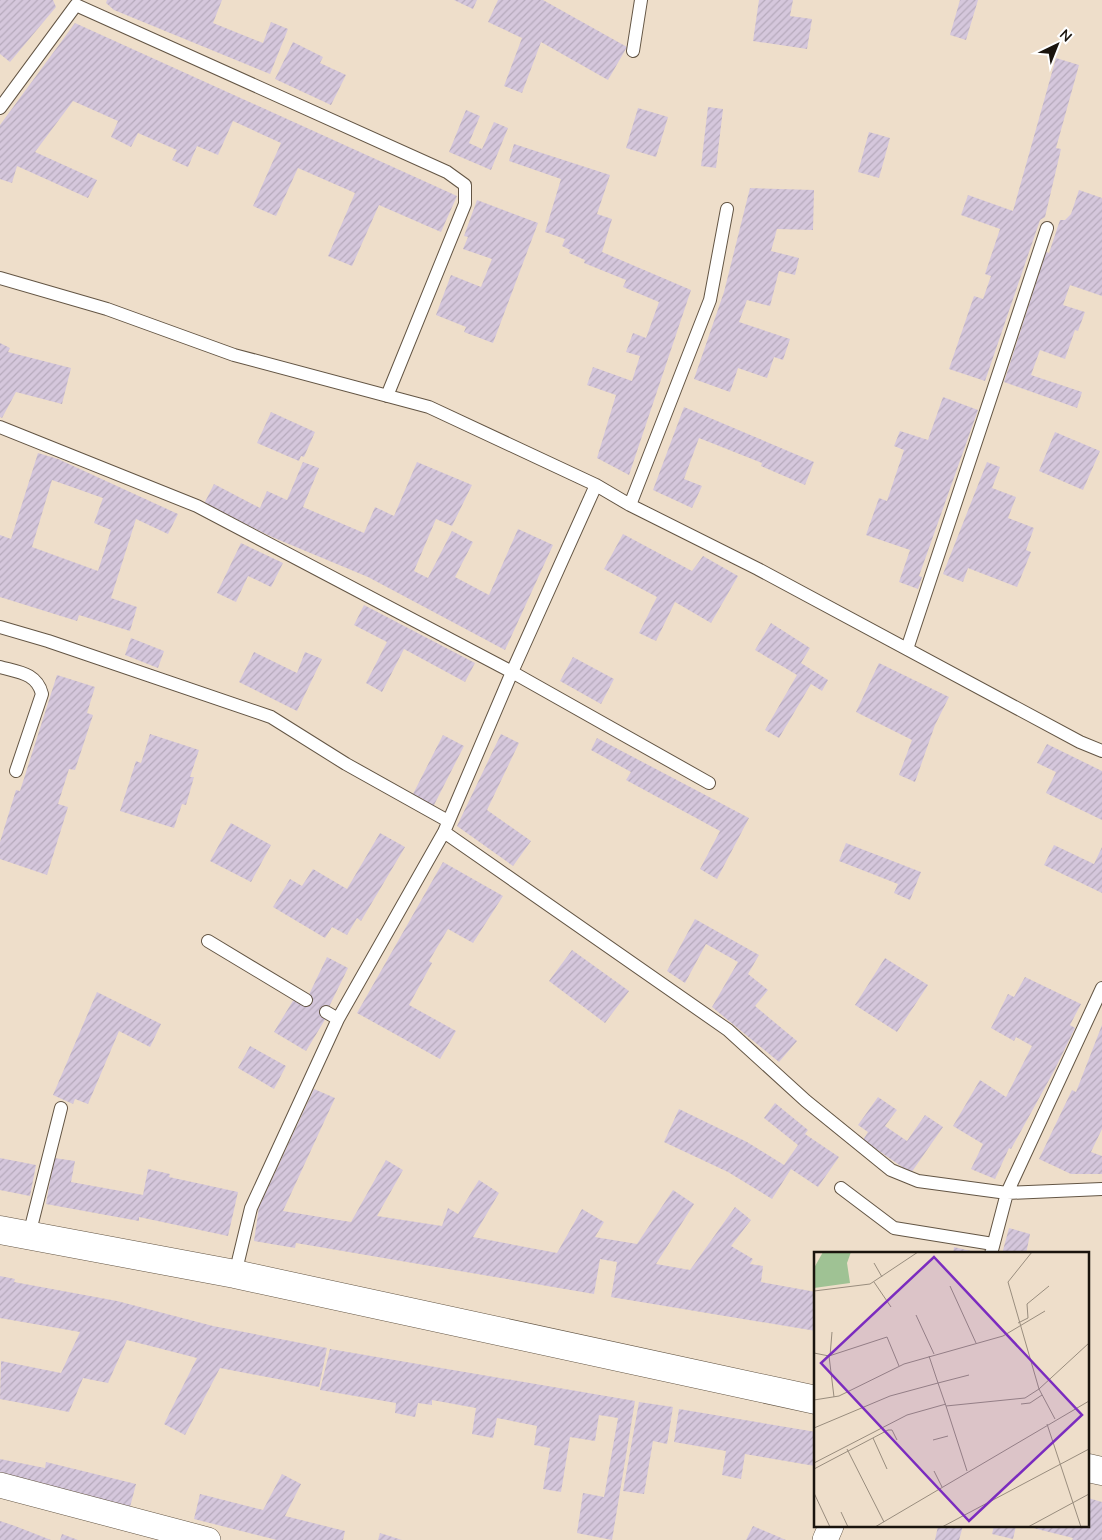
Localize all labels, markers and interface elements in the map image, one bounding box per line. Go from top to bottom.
north arrow [1032,20,1082,70]
text: N [1055,25,1076,46]
inset map [814,1252,1090,1528]

